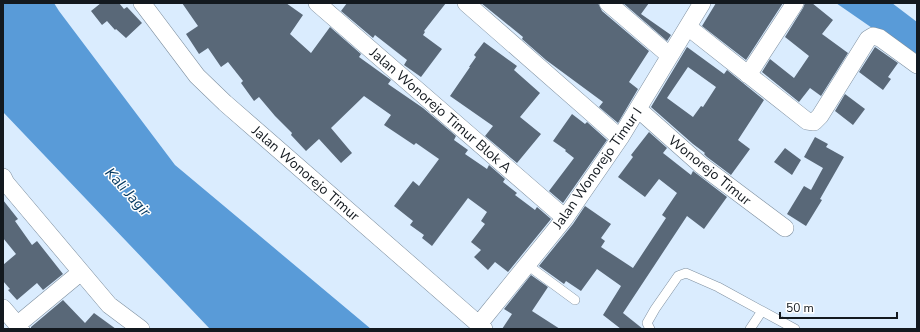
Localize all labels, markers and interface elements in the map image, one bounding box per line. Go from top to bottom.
street label: Jalan Wonorejo Timur Blok A [365,43,516,177]
street label: Jalan Wonorejo Timur I [548,104,646,234]
street label: Jalan Wonorejo Timur [247,121,364,225]
street label: Wonorejo Timur [664,131,755,210]
water label: Kali Jagir [101,163,156,221]
scale bar [780,294,897,320]
text: 50 m [786,300,814,316]

